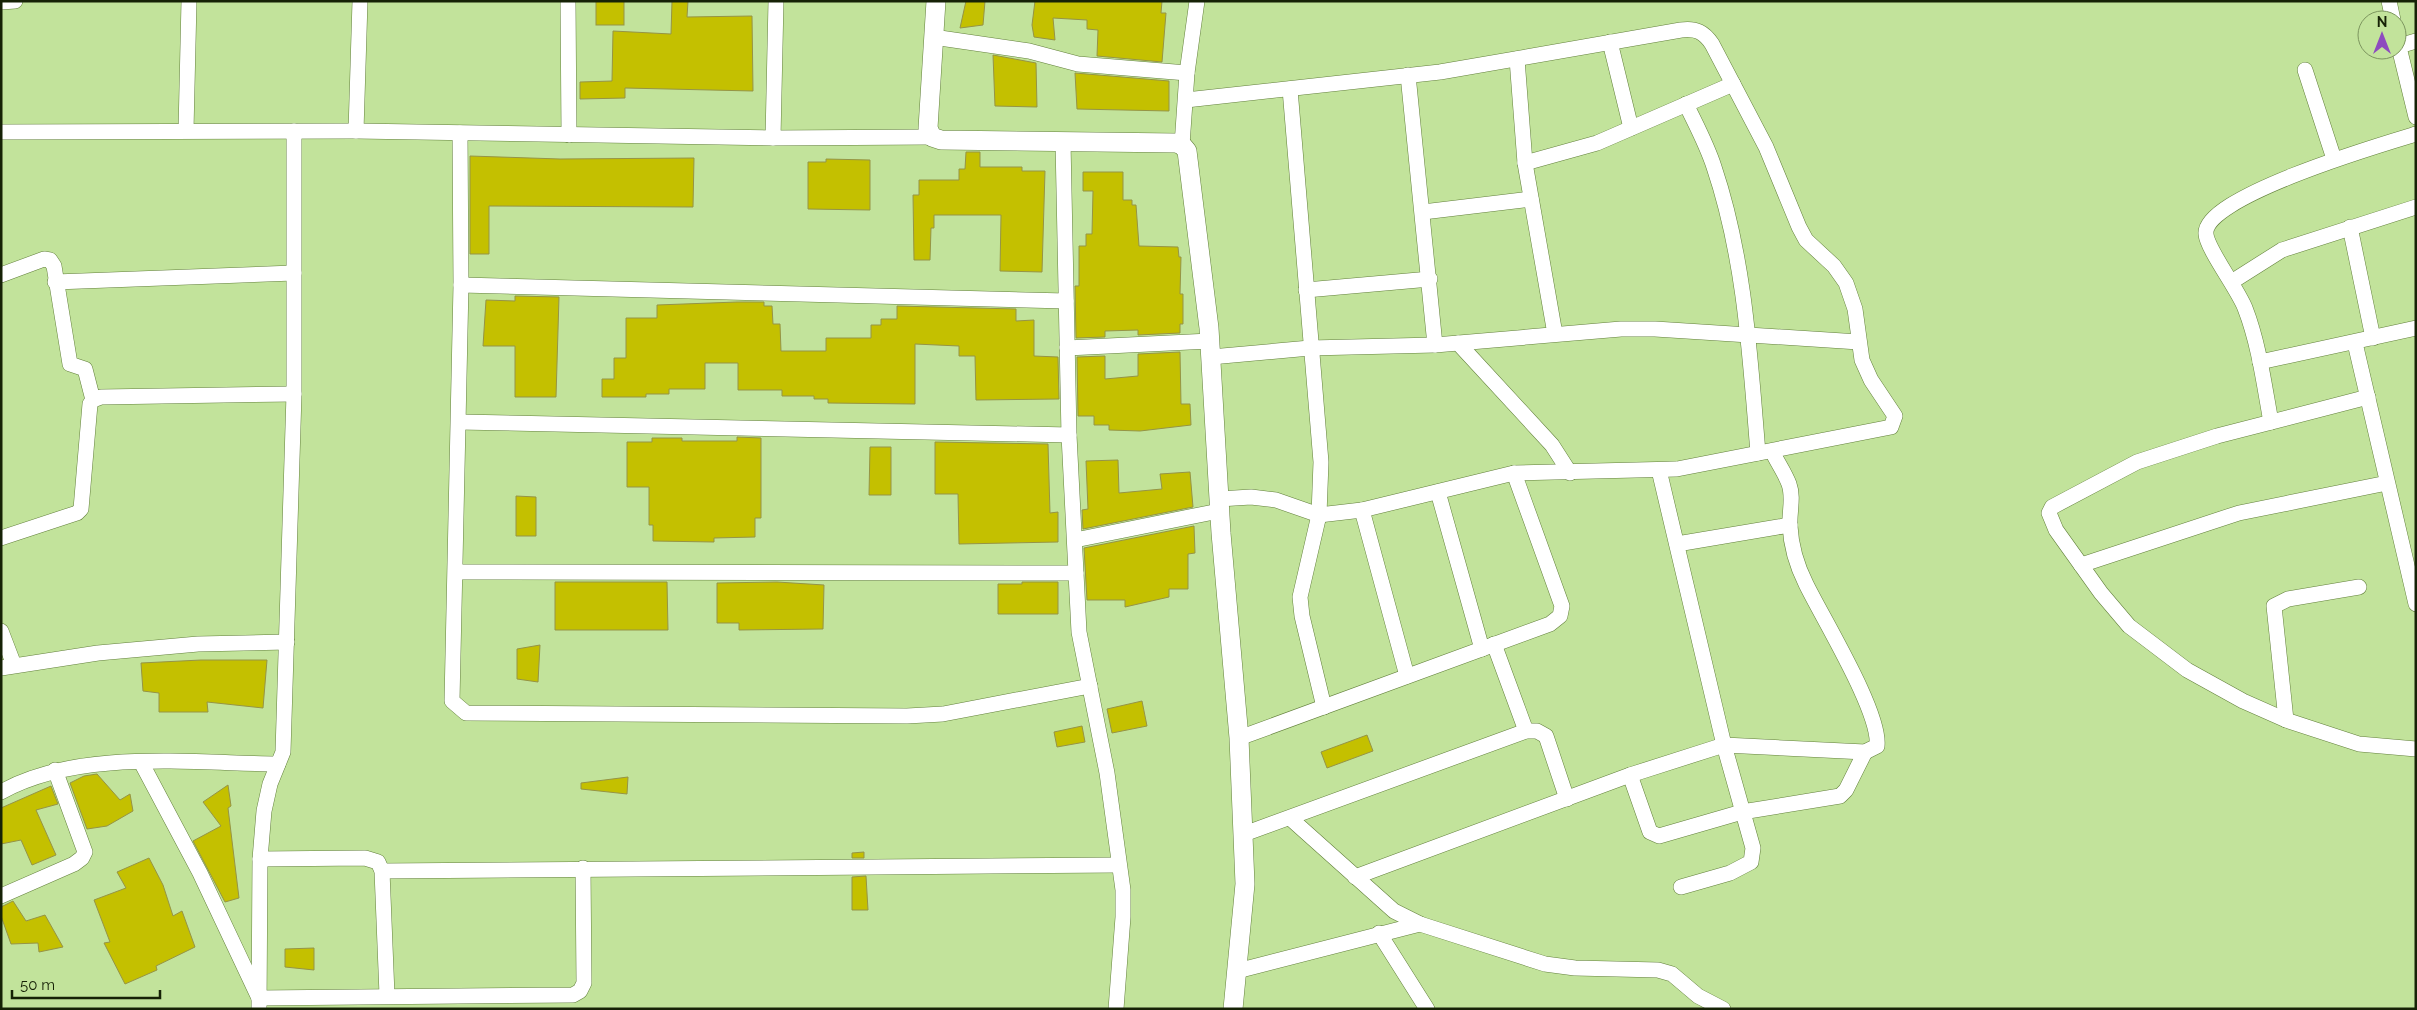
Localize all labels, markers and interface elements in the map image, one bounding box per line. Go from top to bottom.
north arrow [2357,10,2407,60]
text: N [2377,14,2387,30]
scale bar [12,968,160,1000]
text: 50 m [20,976,55,994]

